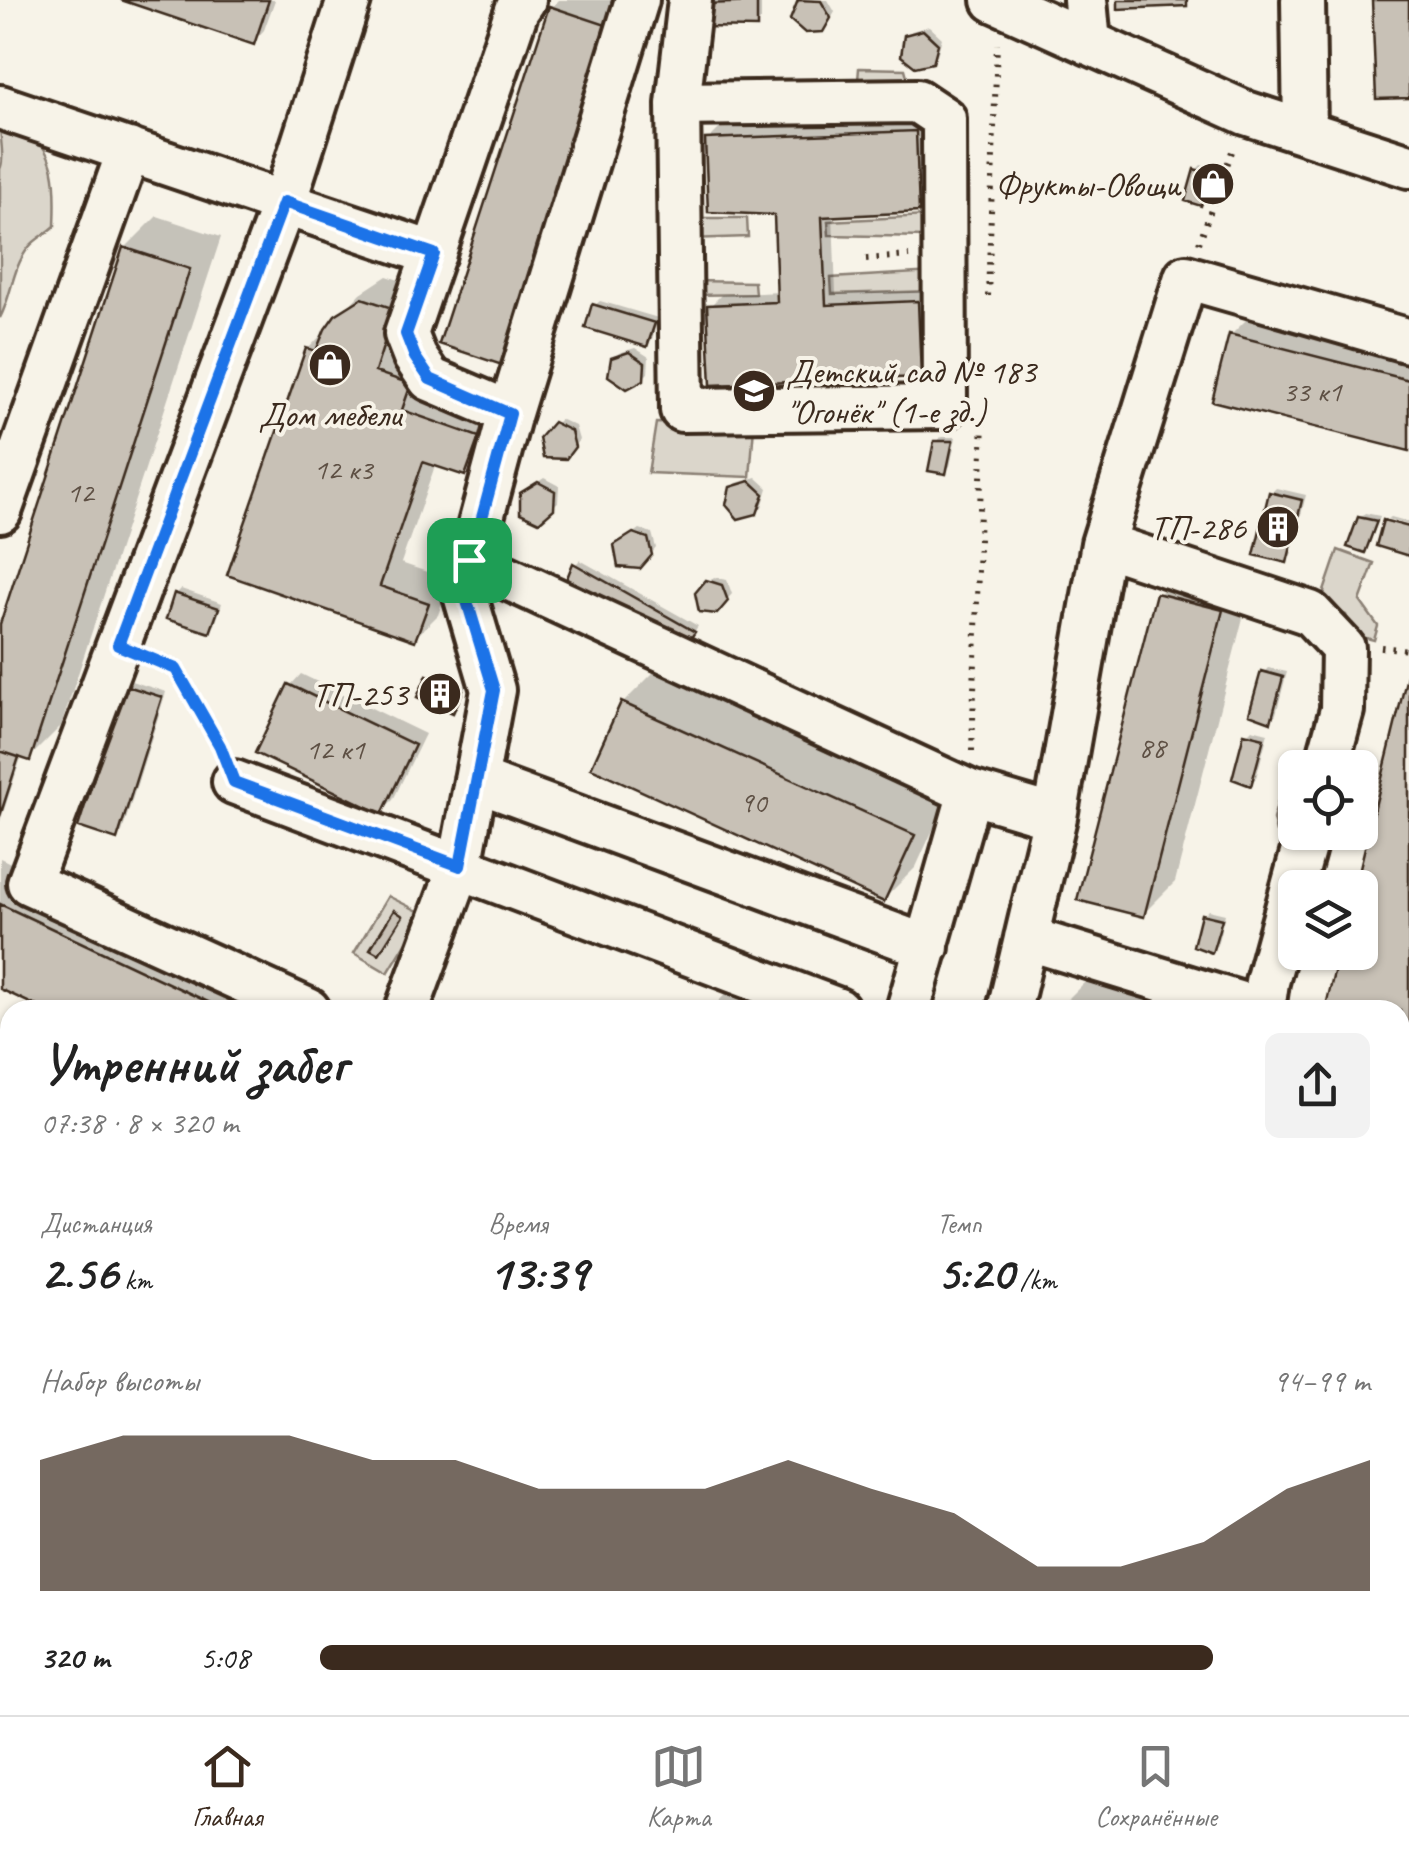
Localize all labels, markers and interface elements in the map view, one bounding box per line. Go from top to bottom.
shop icon: Фрукты-Овощи [1190,161,1236,207]
place label: Фрукты-Овощи [995,162,1182,207]
shop icon: Дом мебели [307,342,353,388]
place label: Детский сад № 183 "Огонёк" (1-е зд.) [786,349,1038,434]
school or university icon: Детский сад № 183 "Огонёк" (1-е зд.) [731,368,777,414]
house number: 33 к1 [1283,372,1343,410]
place label: Дом мебели [258,392,404,437]
house number: 12 к3 [314,450,375,488]
house number: 12 [67,473,96,511]
building icon: ТП-286 [1255,504,1301,550]
place label: ТП-286 [1150,505,1247,550]
pin [427,518,512,603]
icon: arrive [442,533,497,588]
building icon: ТП-253 [417,671,463,717]
place label: ТП-253 [312,672,410,717]
house number: 88 [1139,728,1168,766]
house number: 12 к1 [306,730,366,768]
map controls [1278,750,1378,970]
button: locate [1278,750,1378,850]
house number: 90 [740,783,769,821]
button: layers [1278,870,1378,970]
text: Утренний забег [40,1029,347,1099]
button: share [1265,1033,1370,1138]
text: 07:38 · 8 × 320 m [40,1102,238,1143]
text: Дистанция [40,1206,152,1241]
text: Время [488,1206,547,1241]
text: Темп [937,1206,982,1241]
text: 2.56 [40,1241,118,1304]
text: 13:39 [488,1241,588,1304]
text: 5:20 [937,1241,1013,1304]
text: km [118,1262,152,1297]
text: /km [1013,1262,1057,1297]
text: Набор высоты [40,1360,199,1401]
text: 94–99 m [1272,1360,1370,1401]
text: 320 m [40,1637,109,1678]
text: 5:08 [200,1637,250,1678]
tab: Главная [192,1739,262,1834]
tab: Карта [647,1739,711,1834]
tab: Сохранённые [1095,1739,1217,1834]

